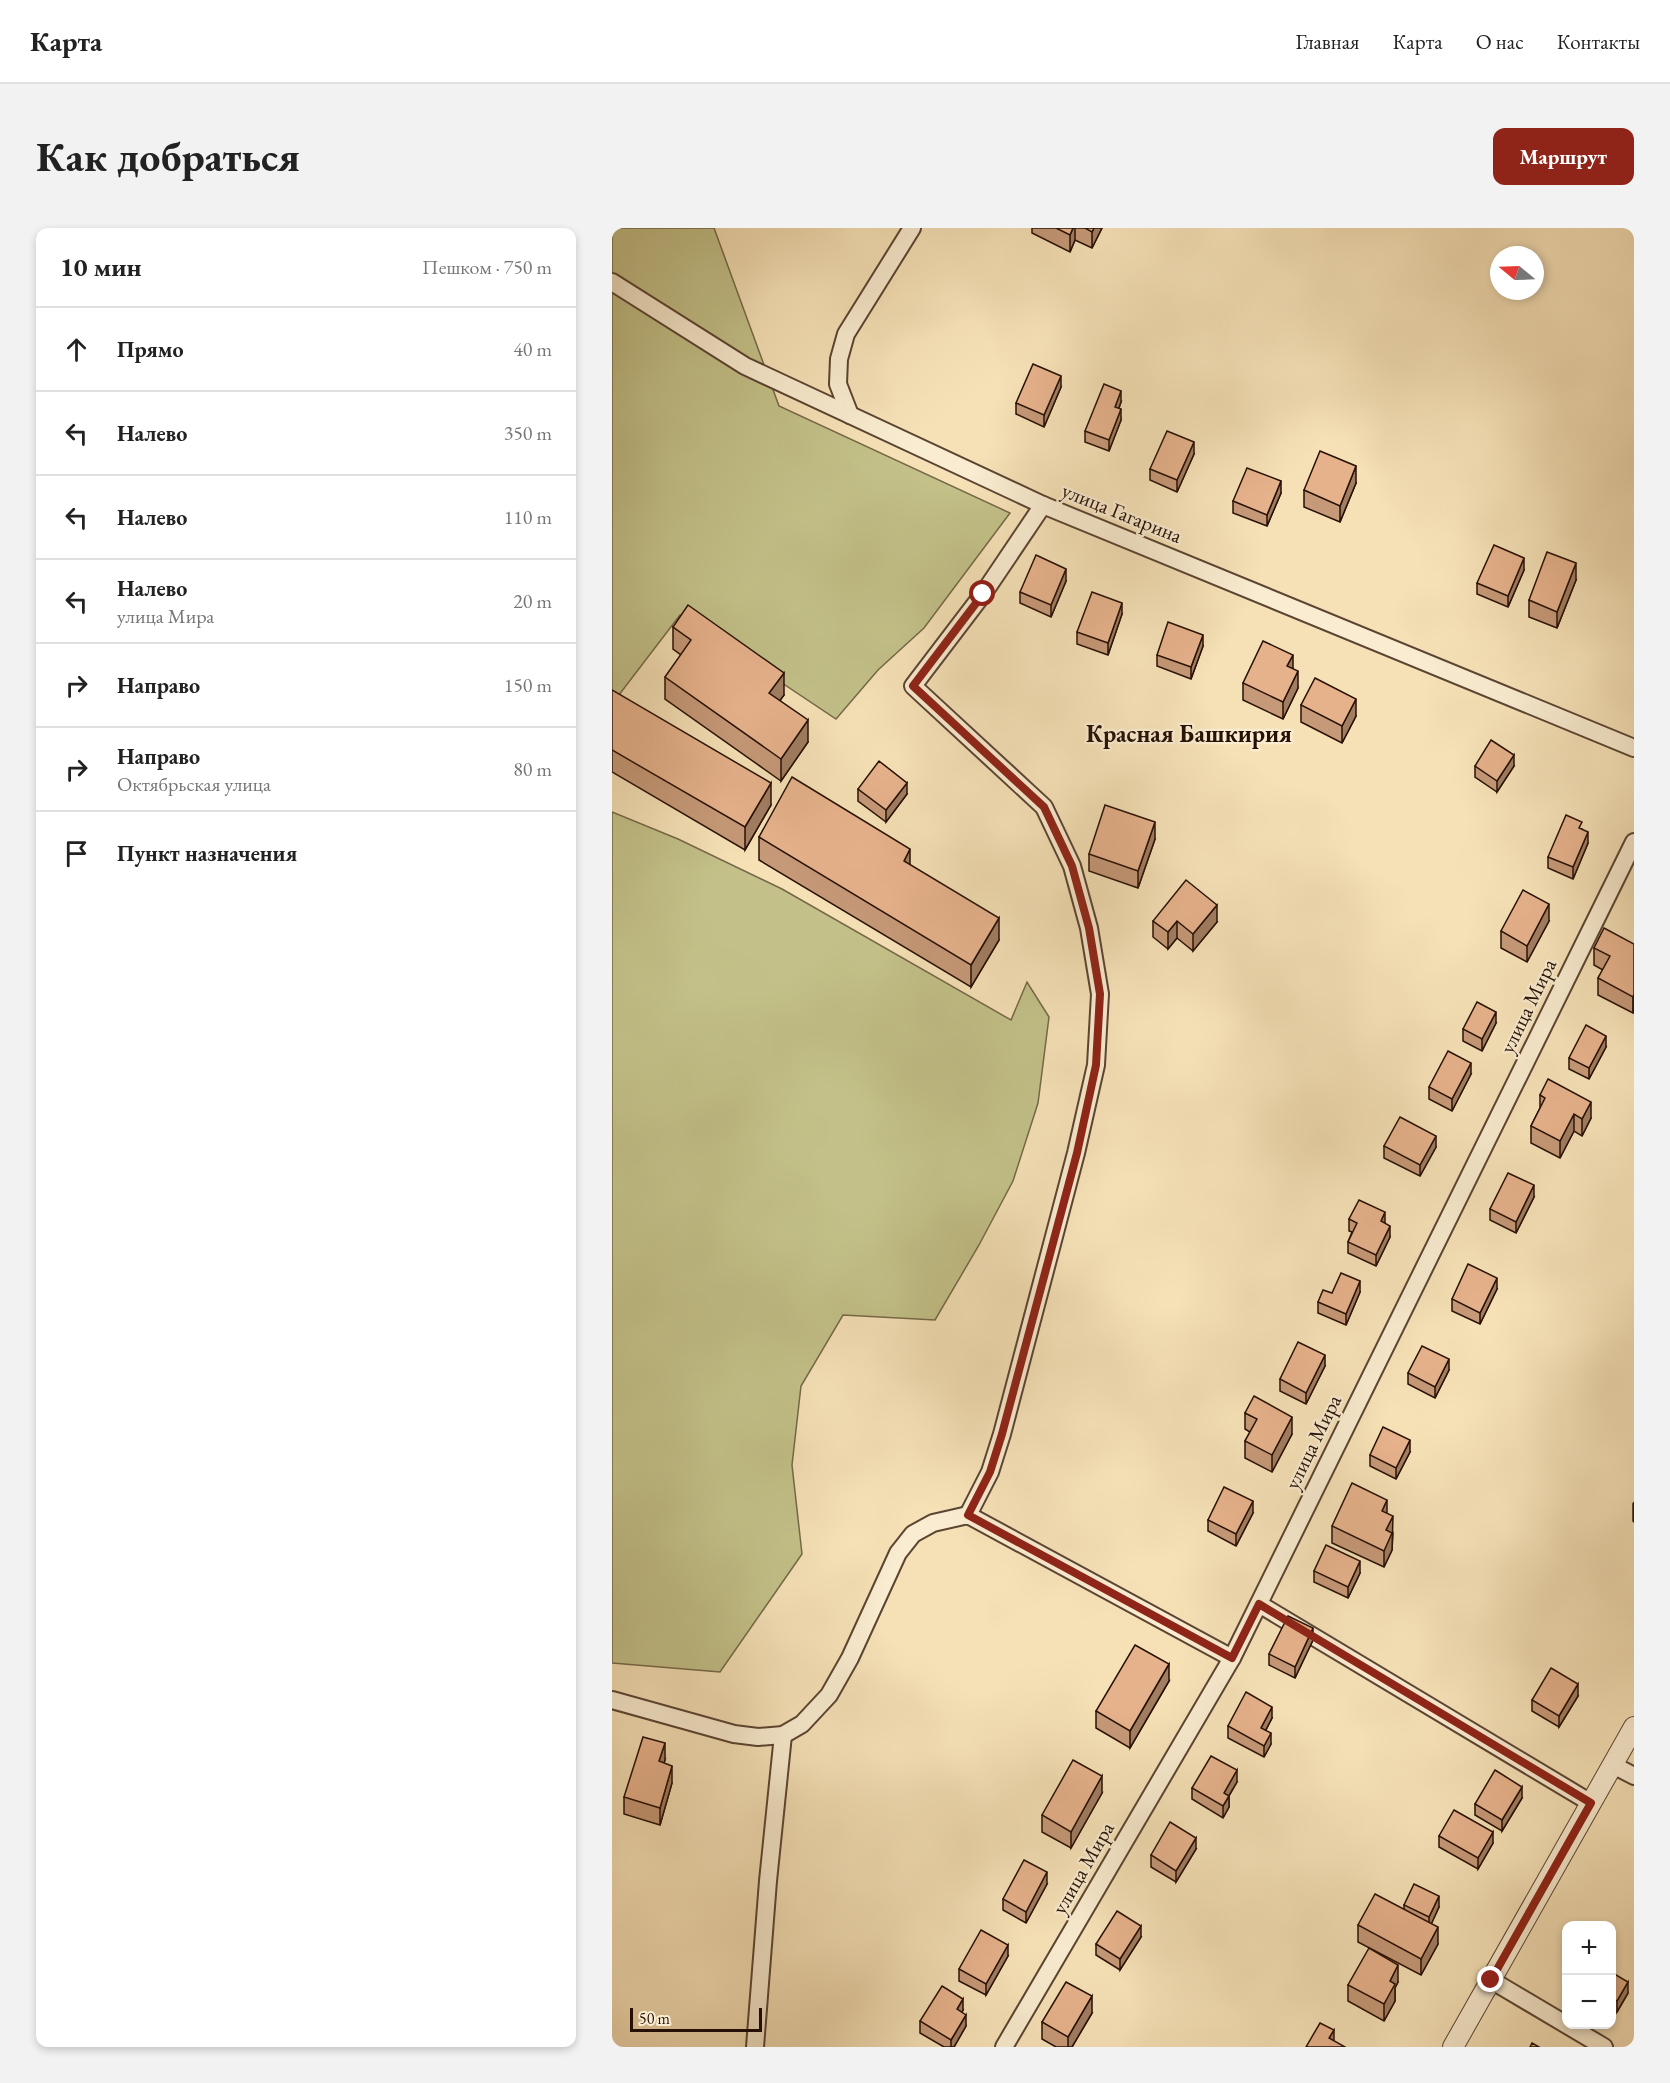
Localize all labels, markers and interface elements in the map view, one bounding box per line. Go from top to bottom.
text: Карта [30,23,102,59]
text: Главная [1295,28,1359,55]
text: Карта [1392,28,1443,55]
text: О нас [1476,28,1524,55]
text: Контакты [1557,28,1640,55]
button: Маршрут [1493,128,1634,185]
text: Как добраться [36,129,300,184]
north arrow [1490,246,1544,300]
text: 10 мин [60,250,141,284]
text: Пешком · 750 m [422,254,552,280]
icon: ahead [60,333,93,366]
text: Прямо [117,335,184,364]
text: 40 m [513,336,552,362]
icon: left [60,417,93,450]
text: Налево [117,419,187,448]
text: 350 m [504,420,552,446]
street label: улица Гагарина [1058,476,1187,549]
icon: left [60,501,93,534]
text: Налево [117,503,187,532]
text: 110 m [504,504,552,530]
text: Налево [117,574,187,603]
route start [969,580,995,606]
icon: left [60,585,93,618]
text: 20 m [513,588,552,614]
text: улица Мира [117,603,214,629]
icon: right [60,669,93,702]
text: Направо [117,671,200,700]
text: 150 m [504,672,552,698]
district label: Красная Башкирия [1086,718,1292,749]
text: Направо [117,742,200,771]
icon: right [60,753,93,786]
text: 80 m [513,756,552,782]
text: Октябрьская улица [117,771,271,797]
icon: arrive [60,837,93,870]
text: Пункт назначения [117,839,297,868]
street label: улица Мира [1493,953,1562,1058]
street label: улица Мира [1278,1389,1347,1494]
street label: улица Мира [1045,1816,1120,1919]
map controls [1562,1921,1616,2029]
button: + [1562,1921,1616,1975]
route end [1477,1966,1503,1992]
button: − [1562,1975,1616,2029]
scale bar [630,2005,762,2032]
text: 50 m [639,2008,670,2029]

